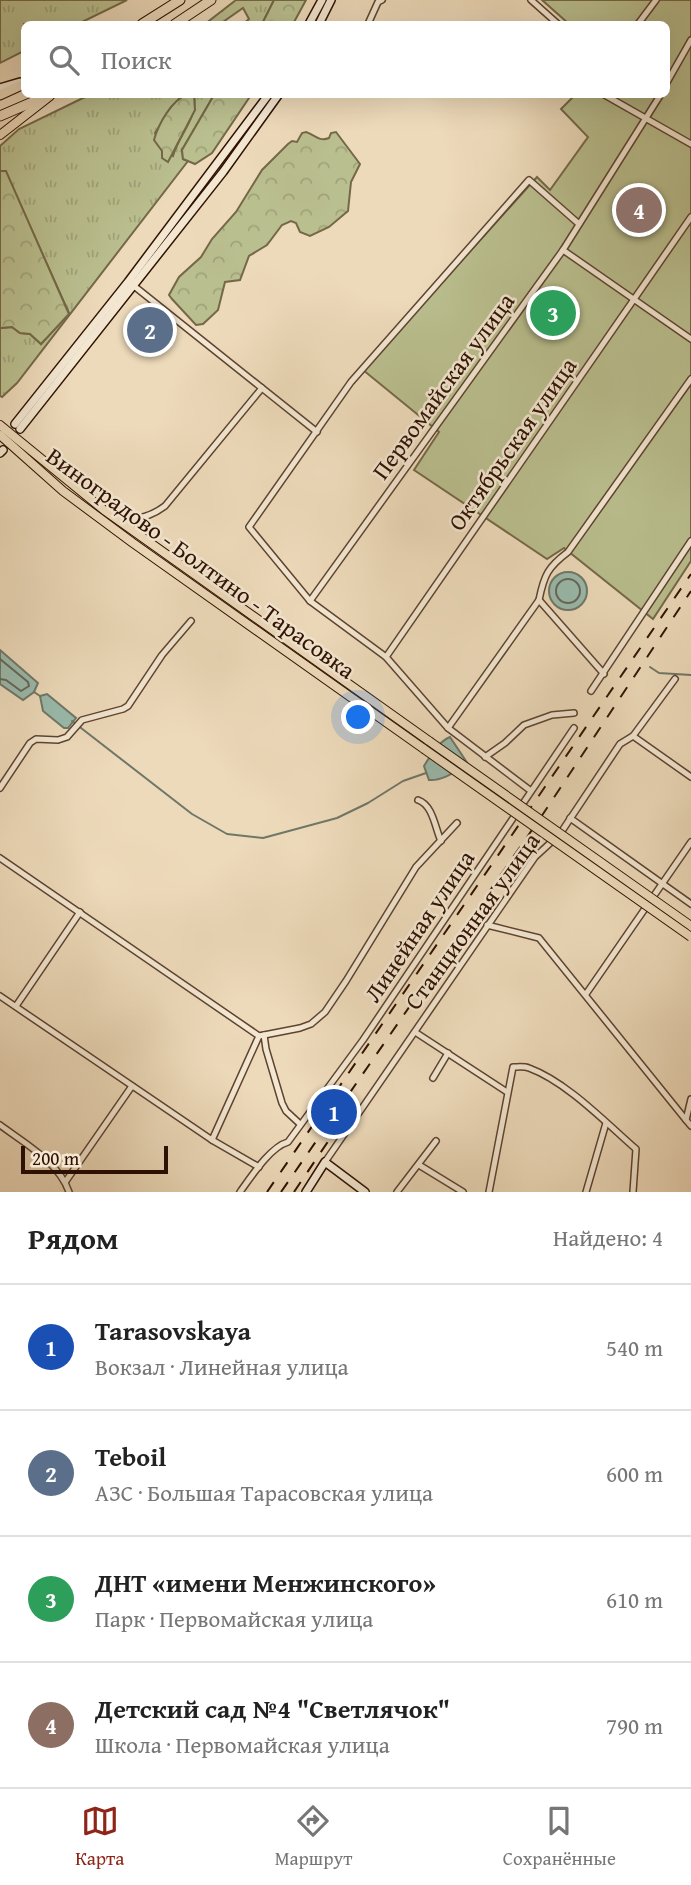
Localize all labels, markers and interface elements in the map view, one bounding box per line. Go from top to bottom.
search box [21,21,670,98]
text: Поиск [101,40,172,79]
icon: search [45,41,83,79]
pin: 4 [616,184,662,236]
street label: Первомайская улица [363,285,523,487]
pin: 3 [530,287,576,339]
pin: 2 [127,304,173,356]
street label: Октябрьская улица [439,350,585,538]
street label: Виноградово - Болтино - Тарасовка [39,439,363,688]
your location [341,700,375,734]
street label: Станционная улица [396,825,549,1017]
street label: Линейная улица [355,843,483,1009]
pin: 1 [311,1086,357,1138]
scale bar [21,1143,168,1175]
text: 200 m [32,1144,79,1172]
text: Рядом [28,1216,119,1260]
text: Найдено: 4 [553,1221,663,1254]
text: Tarasovskaya [95,1311,251,1350]
text: 1 [45,1331,57,1364]
text: 540 m [606,1331,663,1364]
text: Вокзал · Линейная улица [95,1350,349,1383]
text: Teboil [95,1437,166,1476]
text: 2 [45,1457,57,1490]
text: 600 m [606,1457,663,1490]
text: АЗС · Большая Тарасовская улица [95,1476,433,1509]
text: ДНТ «имени Менжинского» [95,1563,436,1602]
text: 3 [45,1583,57,1616]
text: 610 m [606,1583,663,1616]
text: Парк · Первомайская улица [95,1602,373,1635]
text: Детский сад №4 "Светлячок" [95,1689,450,1728]
text: 4 [45,1709,57,1742]
text: 790 m [606,1709,663,1742]
text: Школа · Первомайская улица [95,1728,390,1761]
tab: Карта [75,1802,124,1872]
tab: Маршрут [275,1802,352,1872]
tab: Сохранённые [503,1802,616,1872]

